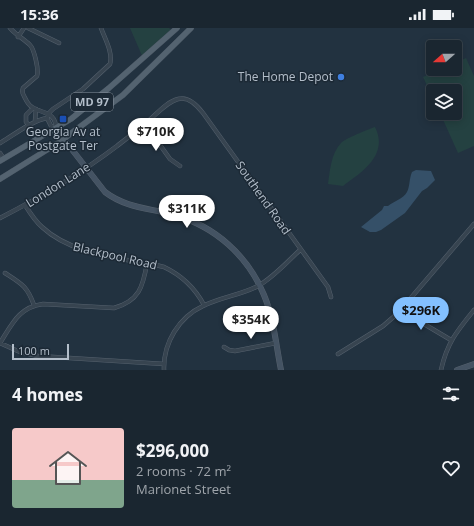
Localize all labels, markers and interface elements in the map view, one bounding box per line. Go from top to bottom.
text: 15:36 [20,4,59,24]
north arrow [426,40,462,76]
map controls [426,40,462,120]
place label: The Home Depot [238,68,333,85]
marker: The Home Depot [336,72,346,82]
button: layers [426,84,462,120]
road number: MD 97 [71,93,113,111]
marker: Georgia Av at Postgate Ter [58,114,68,124]
pin: $710K [128,118,184,152]
text: $710K [137,122,175,140]
place label: Georgia Av at Postgate Ter [26,123,100,154]
street label: London Lane [22,158,93,211]
street label: Southend Road [232,158,295,238]
pin: $311K [159,195,215,229]
text: $311K [168,199,206,217]
street label: Blackpool Road [71,238,159,273]
pin: $296K [393,297,449,331]
text: $296K [402,301,440,319]
pin: $354K [223,306,279,340]
text: $354K [232,310,270,328]
scale bar [12,342,69,361]
text: 100 m [18,343,50,358]
text: 4 homes [12,383,83,406]
icon: filters [440,383,462,405]
text: $296,000 [136,439,209,462]
icon: home [44,444,92,492]
icon: heart [440,457,462,479]
text: 2 rooms · 72 m² [136,462,231,480]
text: Marionet Street [136,480,231,498]

